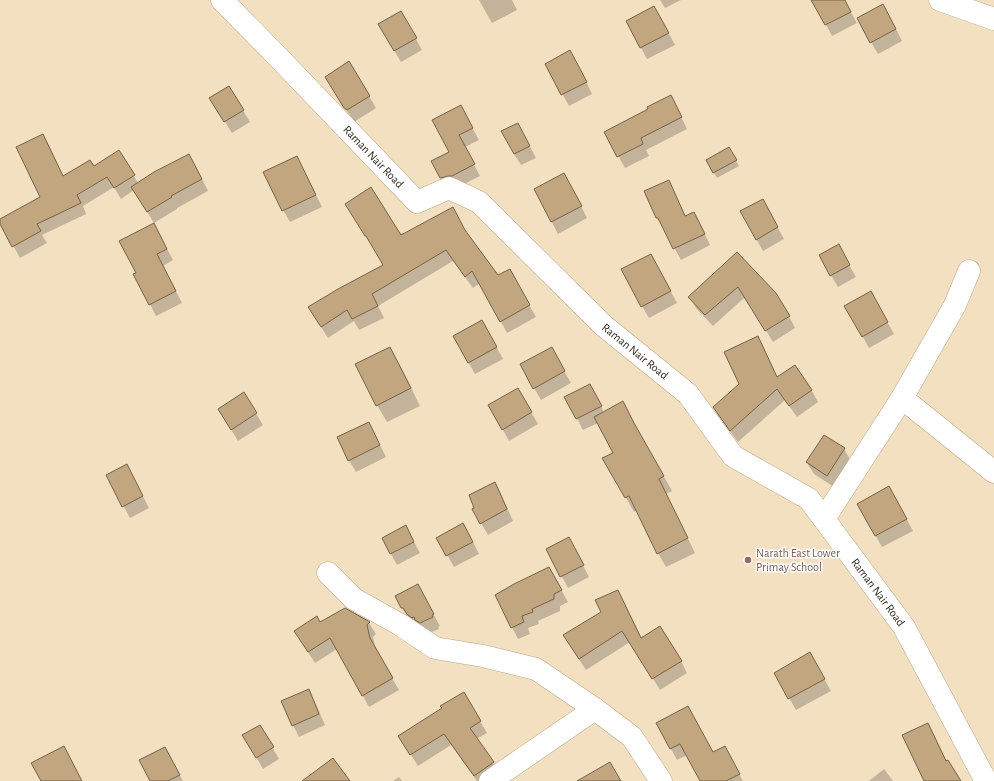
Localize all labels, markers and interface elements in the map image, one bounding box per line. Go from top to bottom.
street label: Raman Nair Road [341,123,406,190]
street label: Raman Nair Road [600,321,671,381]
place label: Narath East Lower Primay School [756,547,840,574]
marker: Narath East Lower Primay School [743,555,753,565]
street label: Raman Nair Road [849,556,907,628]

